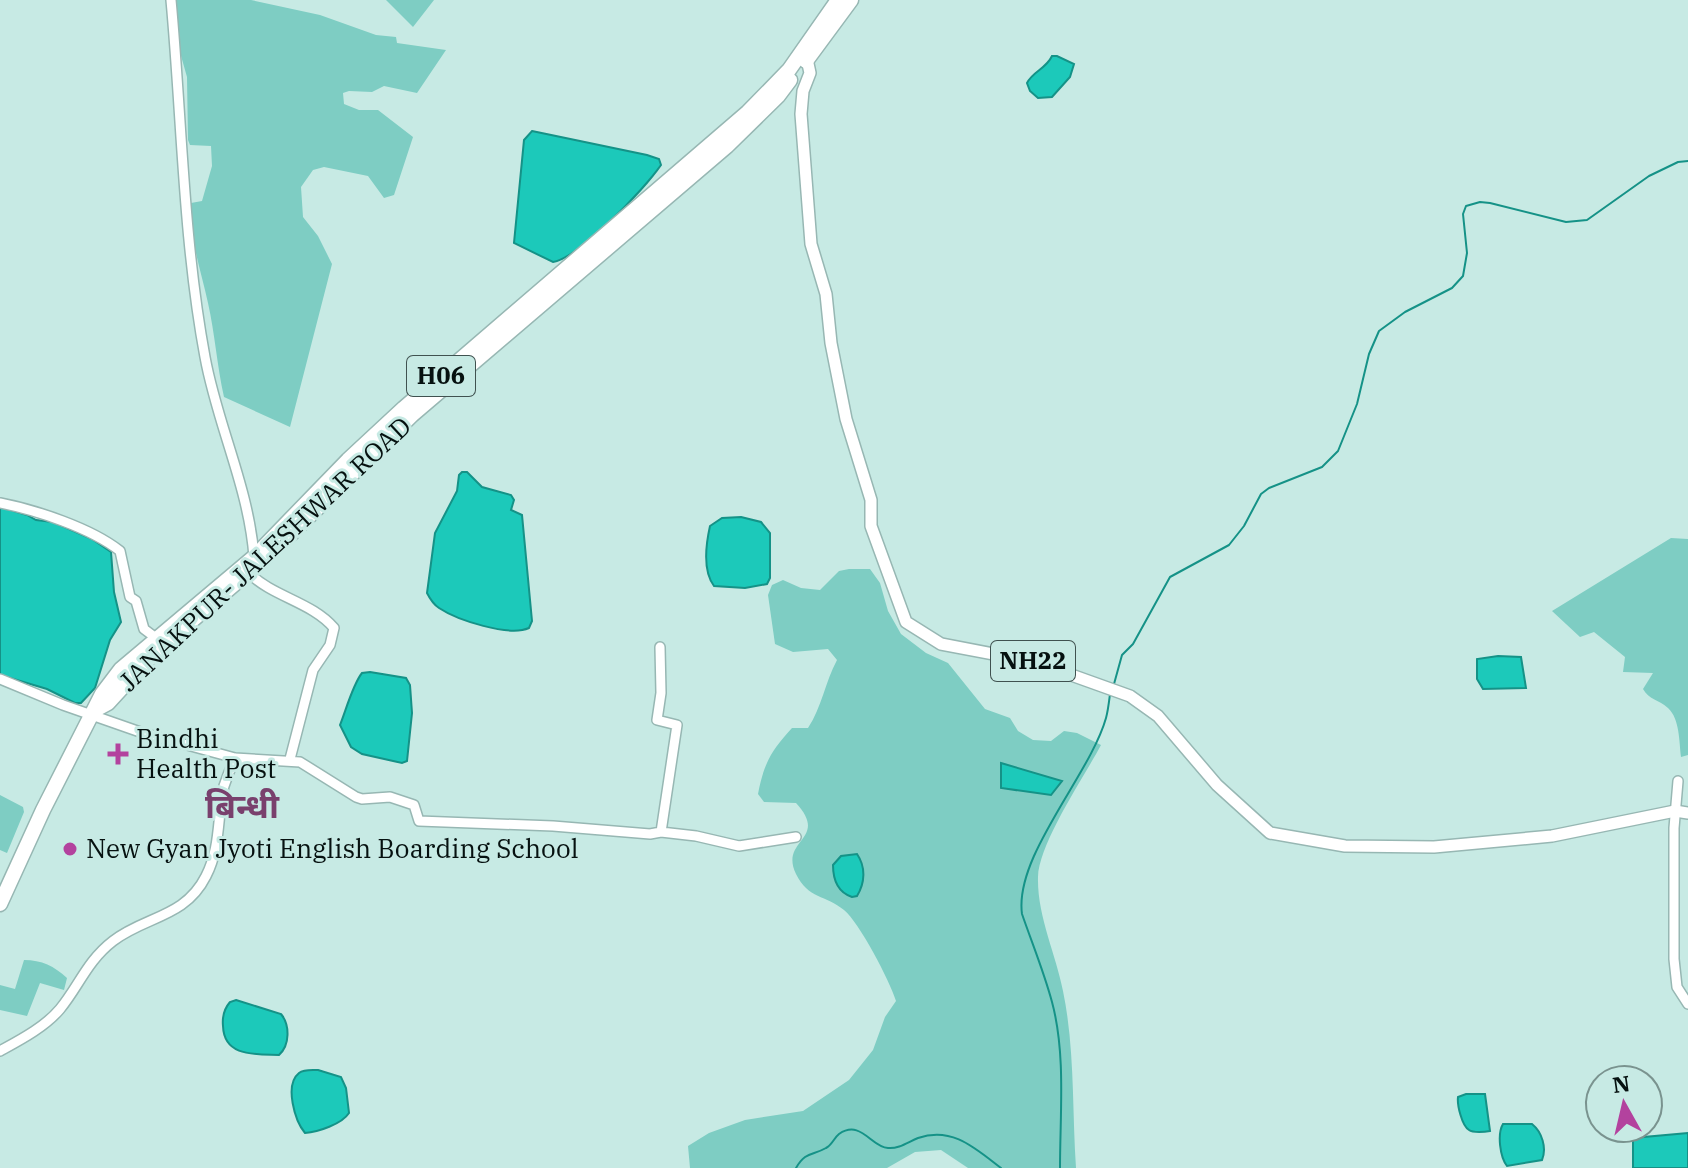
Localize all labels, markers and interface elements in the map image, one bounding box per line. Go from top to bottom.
road number: H06 [407,356,475,396]
street label: JANAKPUR- JALESHWAR ROAD [111,409,418,698]
road number: NH22 [991,641,1075,681]
place label: Bindhi Health Post [136,721,276,785]
marker: Bindhi Health Post [107,743,129,765]
district label: बिन्धी [205,783,280,827]
place label: New Gyan Jyoti English Boarding School [86,831,579,865]
marker: New Gyan Jyoti English Boarding School [61,840,79,858]
north arrow [1584,1064,1664,1144]
text: N [1611,1068,1632,1099]

